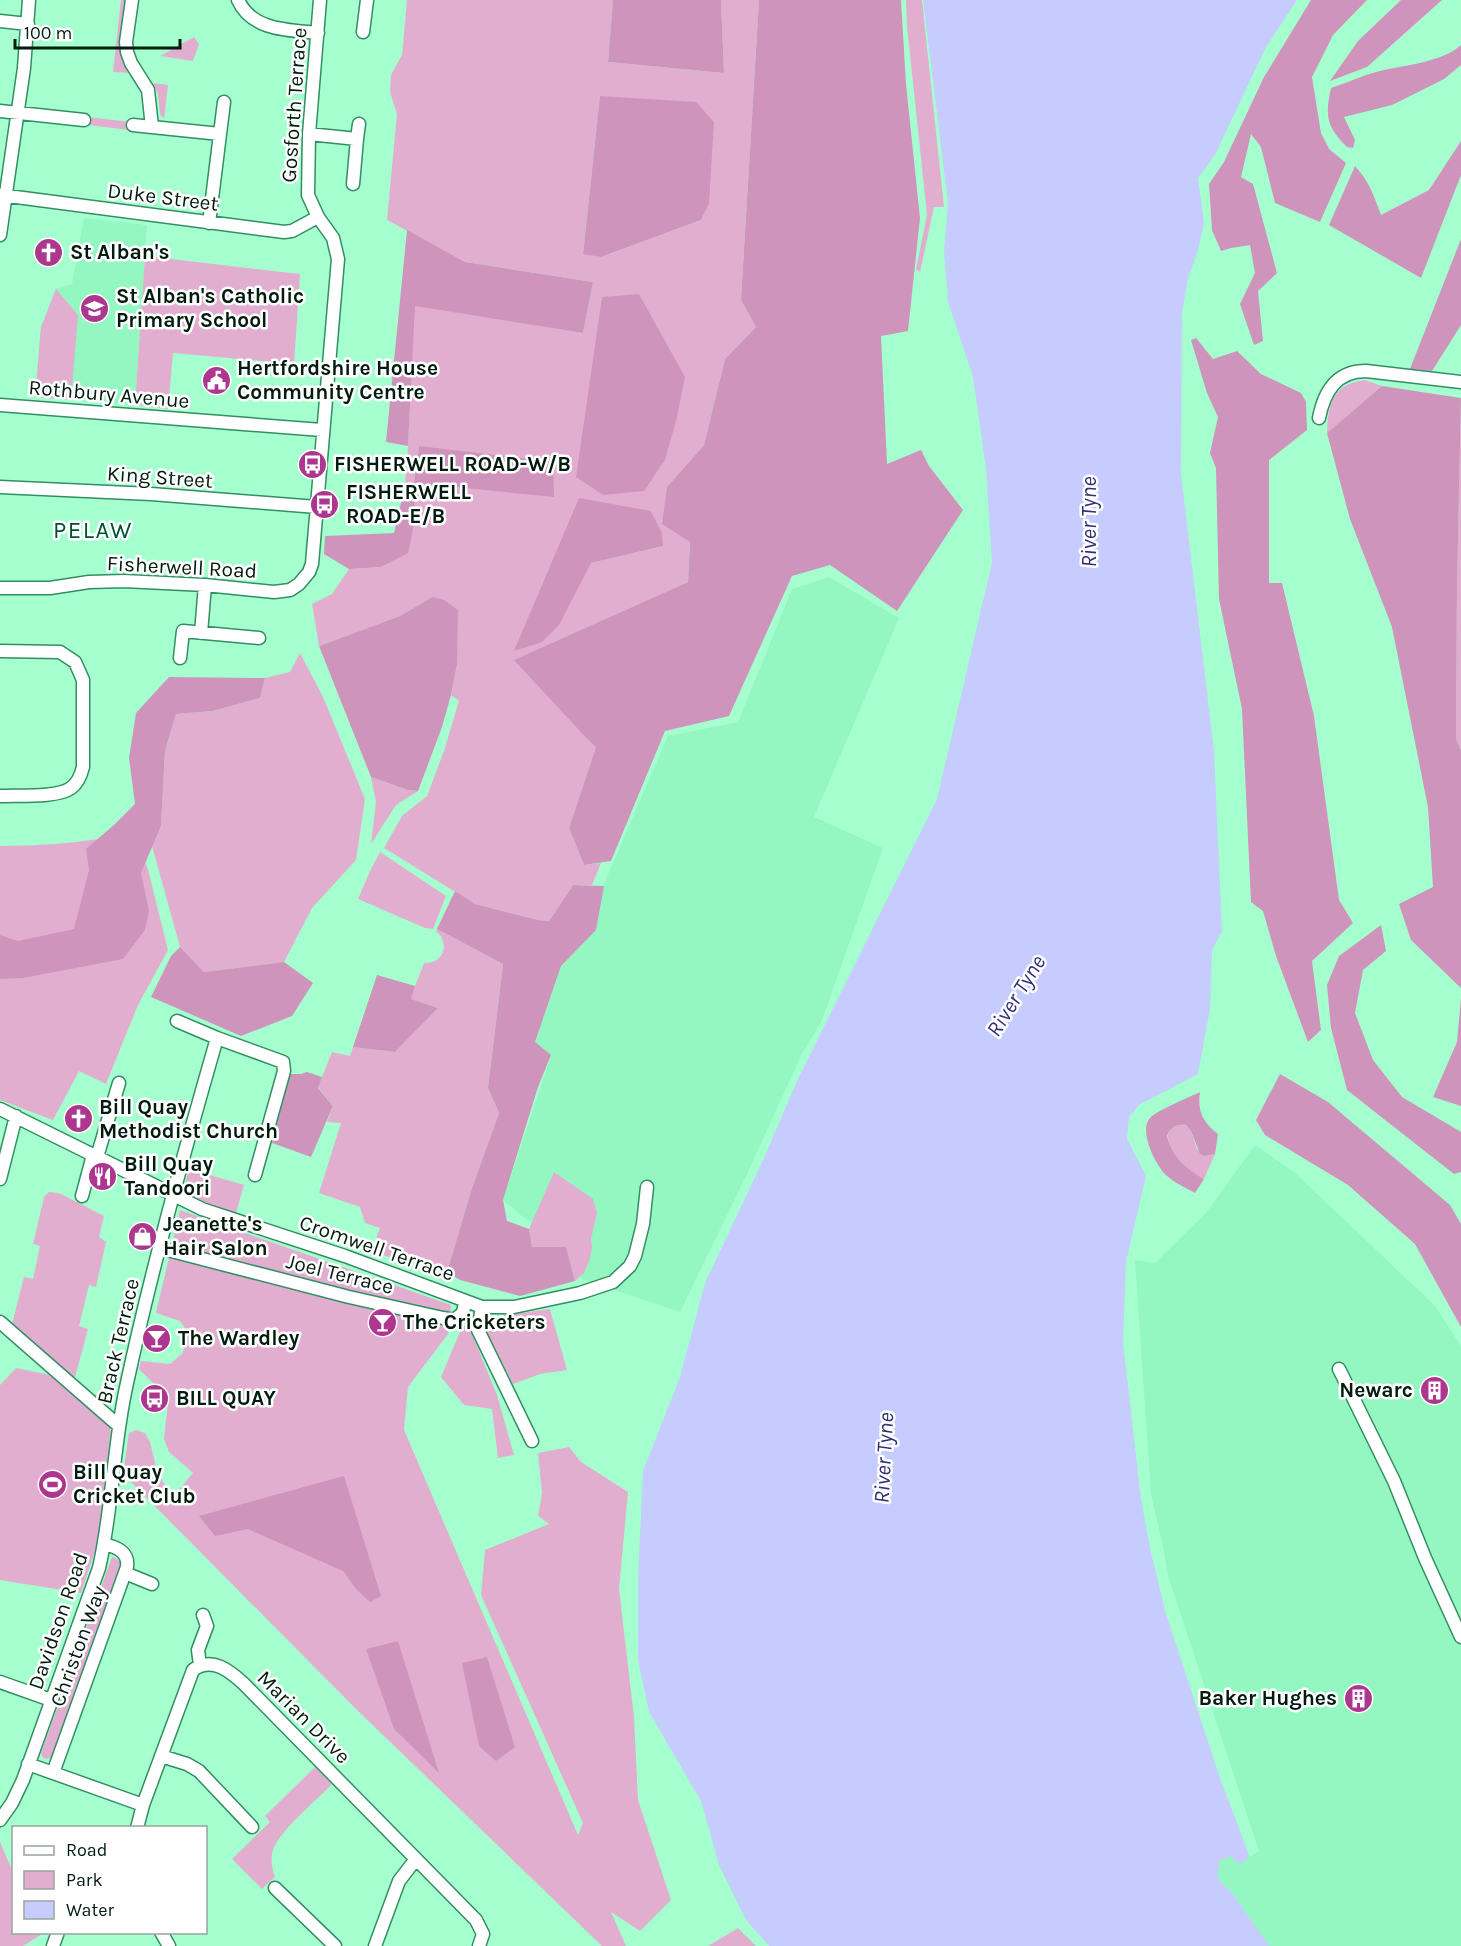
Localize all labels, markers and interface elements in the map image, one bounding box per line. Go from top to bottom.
scale bar [15,12,180,50]
text: 100 m [24,22,72,44]
street label: Gosforth Terrace [277,27,311,183]
street label: Duke Street [106,178,220,216]
church icon: St Alban's [33,236,65,268]
place label: St Alban's [70,240,170,264]
place label: St Alban's Catholic Primary School [116,284,304,332]
school or university icon: St Alban's Catholic Primary School [79,292,111,324]
place label: Hertfordshire House Community Centre [237,356,438,404]
public building icon: Hertfordshire House Community Centre [200,364,232,396]
street label: Rothbury Avenue [27,375,191,413]
bus stop icon: FISHERWELL ROAD-W/B [297,448,329,480]
place label: FISHERWELL ROAD-W/B [334,452,571,476]
street label: King Street [106,461,214,493]
water label: River Tyne [1076,476,1102,568]
place label: FISHERWELL ROAD-E/B [346,480,471,528]
bus stop icon: FISHERWELL ROAD-E/B [309,488,341,520]
district label: PELAW [53,516,133,544]
street label: Fisherwell Road [106,551,258,583]
water label: River Tyne [981,950,1051,1042]
place label: Bill Quay Methodist Church [99,1095,278,1143]
church icon: Bill Quay Methodist Church [62,1103,94,1135]
place label: Bill Quay Tandoori [124,1152,213,1200]
restaurant icon: Bill Quay Tandoori [87,1160,119,1192]
street label: Cromwell Terrace [296,1210,458,1286]
place label: Jeanette's Hair Salon [163,1212,268,1260]
shop icon: Jeanette's Hair Salon [126,1220,158,1252]
street label: Joel Terrace [284,1249,396,1299]
street label: Brack Terrace [92,1276,144,1406]
bar icon: The Cricketers [366,1306,398,1338]
place label: The Cricketers [403,1310,546,1334]
bar icon: The Wardley [141,1322,173,1354]
place label: The Wardley [178,1326,300,1350]
building icon: Newarc [1418,1374,1450,1406]
place label: Newarc [1339,1378,1413,1402]
bus stop icon: BILL QUAY [139,1382,171,1414]
place label: BILL QUAY [176,1386,277,1410]
water label: River Tyne [869,1412,899,1504]
place label: Bill Quay Cricket Club [73,1460,195,1508]
sports icon: Bill Quay Cricket Club [36,1468,68,1500]
street label: Davidson Road [23,1549,93,1693]
street label: Christon Way [45,1582,111,1710]
street label: Marian Drive [253,1666,355,1768]
building icon: Baker Hughes [1342,1682,1374,1714]
place label: Baker Hughes [1199,1686,1337,1710]
legend [12,1826,207,1934]
text: Road [66,1839,107,1861]
text: Park [66,1869,103,1891]
text: Water [66,1899,114,1921]

